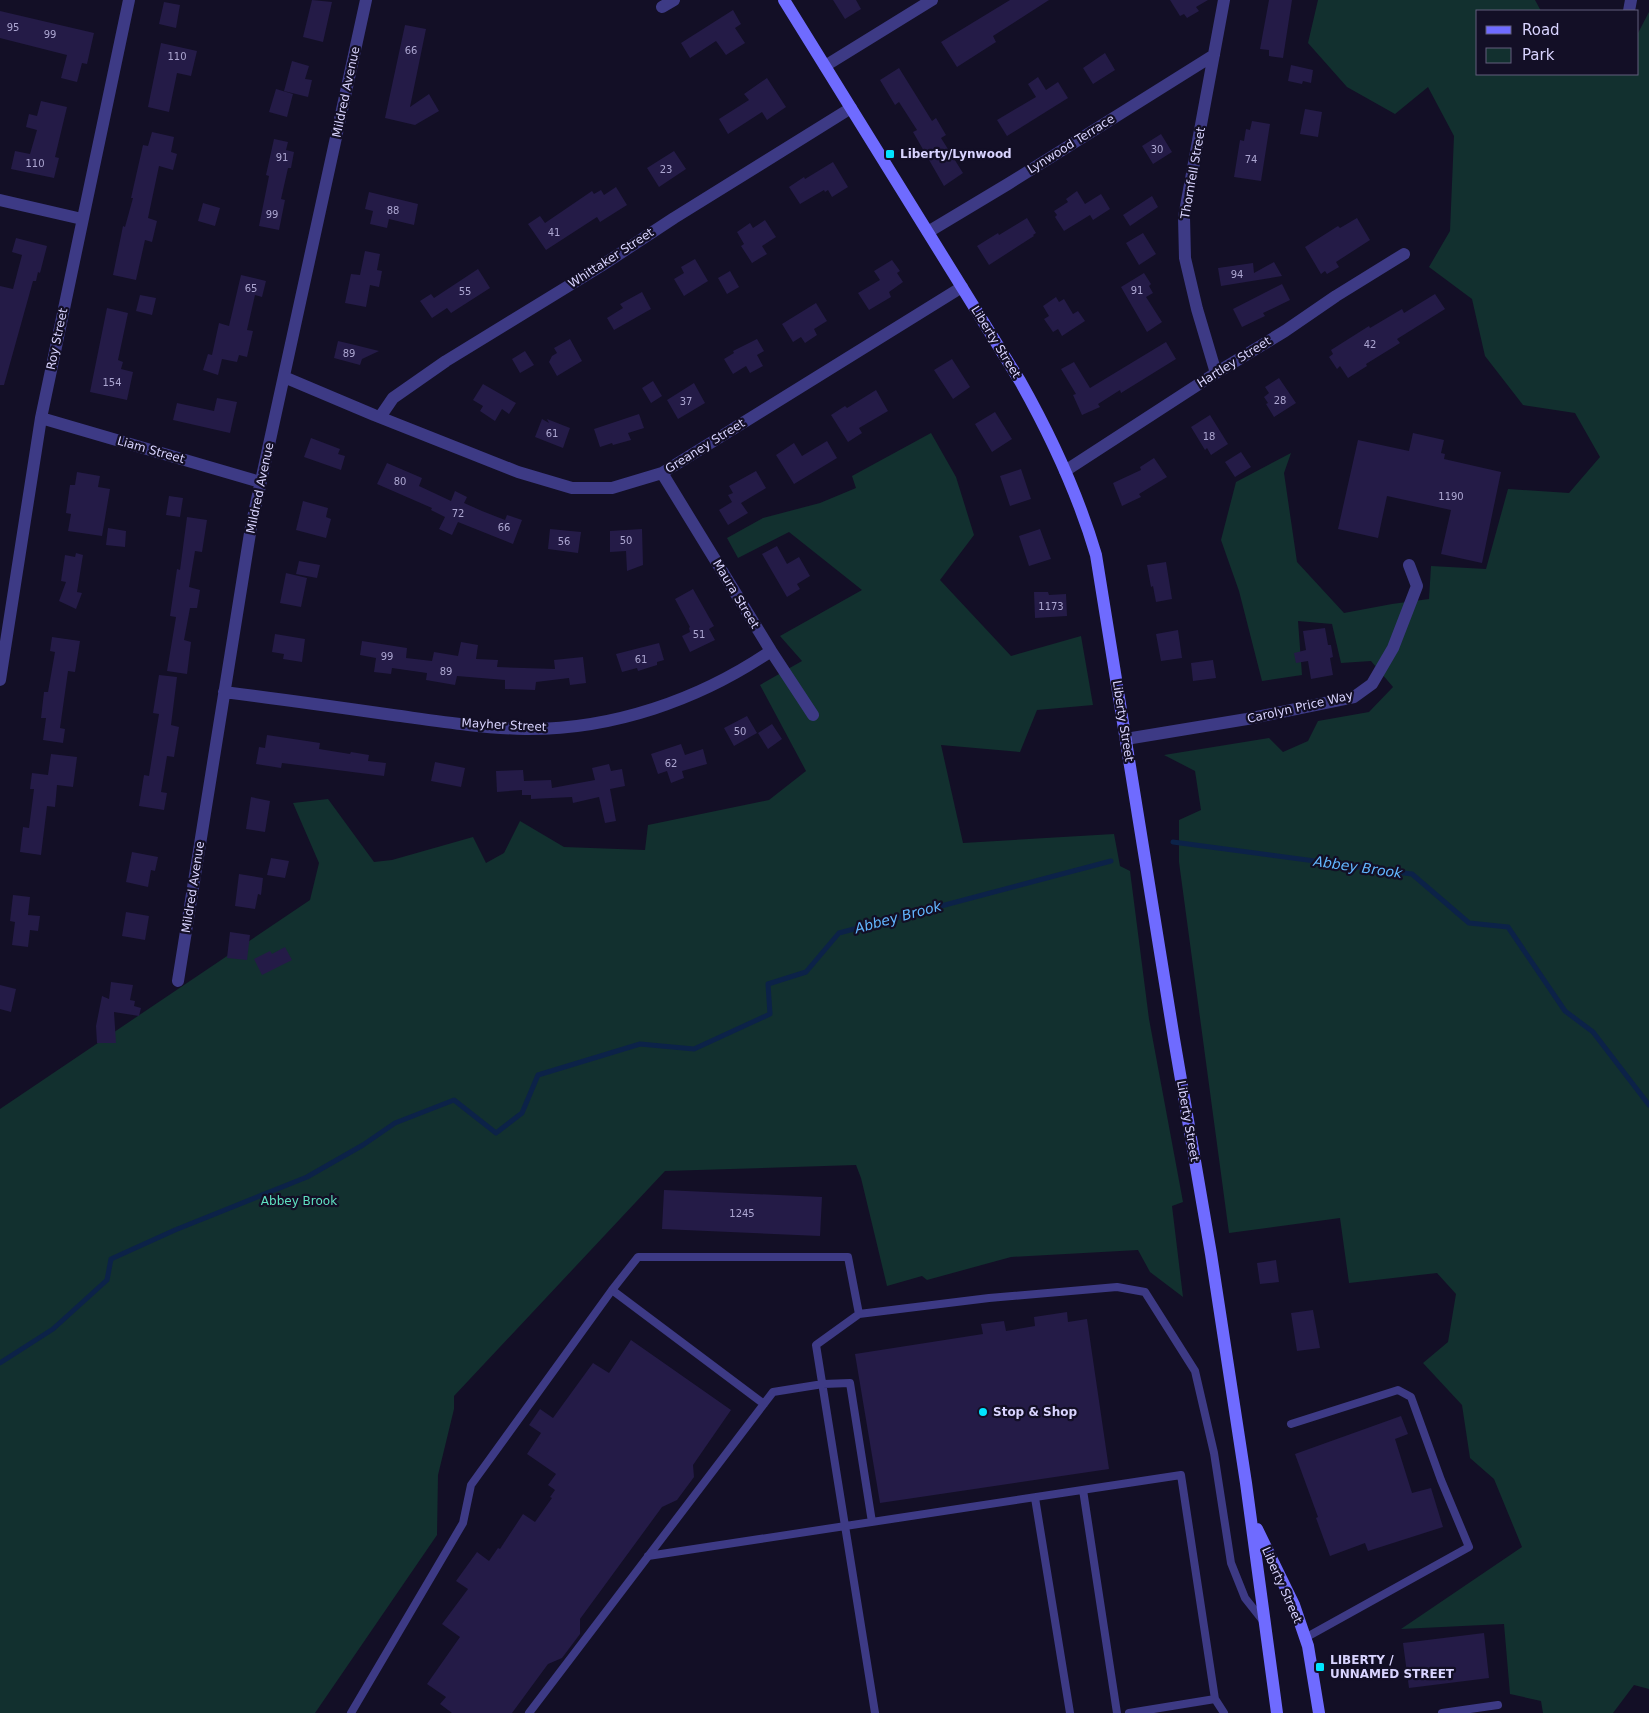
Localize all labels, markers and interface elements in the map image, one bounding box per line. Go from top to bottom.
legend [1476,10,1639,75]
text: Road [1522,21,1560,39]
house number: 95 [7,22,19,33]
house number: 99 [44,29,56,40]
street label: Mildred Avenue [330,45,362,139]
house number: 66 [405,45,417,56]
text: Park [1522,46,1555,64]
house number: 110 [167,51,187,62]
street label: Lynwood Terrace [1025,112,1117,176]
street label: Thornfell Street [1178,126,1208,221]
house number: 30 [1151,144,1163,155]
place label: Liberty/Lynwood [900,147,1012,161]
marker: Liberty/Lynwood [884,148,896,160]
house number: 91 [276,152,288,163]
house number: 74 [1245,154,1257,165]
house number: 110 [25,158,45,169]
house number: 23 [660,164,672,175]
house number: 88 [387,205,399,216]
house number: 99 [266,209,278,220]
street label: Whittaker Street [566,225,656,291]
house number: 41 [548,227,560,238]
house number: 94 [1231,269,1243,280]
house number: 65 [245,283,257,294]
house number: 91 [1131,285,1143,296]
house number: 55 [459,286,471,297]
street label: Liberty Street [968,304,1024,381]
street label: Roy Street [44,307,70,371]
street label: Hartley Street [1195,334,1274,390]
house number: 42 [1364,339,1376,350]
house number: 89 [343,348,355,359]
house number: 154 [102,377,122,388]
house number: 28 [1274,395,1286,406]
house number: 37 [680,396,692,407]
street label: Greaney Street [663,416,748,476]
house number: 61 [546,428,558,439]
house number: 18 [1203,431,1215,442]
street label: Liam Street [116,434,187,466]
street label: Mildred Avenue [244,441,276,535]
house number: 80 [394,476,406,487]
house number: 1190 [1438,491,1464,502]
house number: 72 [452,508,464,519]
house number: 66 [498,522,510,533]
house number: 50 [620,535,632,546]
house number: 56 [558,536,570,547]
street label: Maura Street [710,557,762,631]
house number: 1173 [1038,601,1064,612]
house number: 51 [693,629,705,640]
house number: 99 [381,651,393,662]
house number: 61 [635,654,647,665]
house number: 89 [440,666,452,677]
street label: Liberty Street [1110,679,1136,763]
street label: Carolyn Price Way [1246,688,1354,726]
street label: Mayher Street [461,716,547,734]
house number: 50 [734,726,746,737]
house number: 62 [665,758,677,769]
street label: Mildred Avenue [179,840,207,934]
water label: Abbey Brook [1312,853,1404,881]
water label: Abbey Brook [852,897,944,937]
street label: Liberty Street [1174,1079,1202,1163]
park label: Abbey Brook [261,1194,337,1208]
house number: 1245 [729,1208,755,1219]
place label: Stop & Shop [993,1405,1077,1419]
marker: Stop & Shop [977,1406,989,1418]
street label: Liberty Street [1259,1545,1305,1626]
place label: LIBERTY / UNNAMED STREET [1330,1653,1455,1681]
marker: LIBERTY / UNNAMED STREET [1314,1661,1326,1673]

